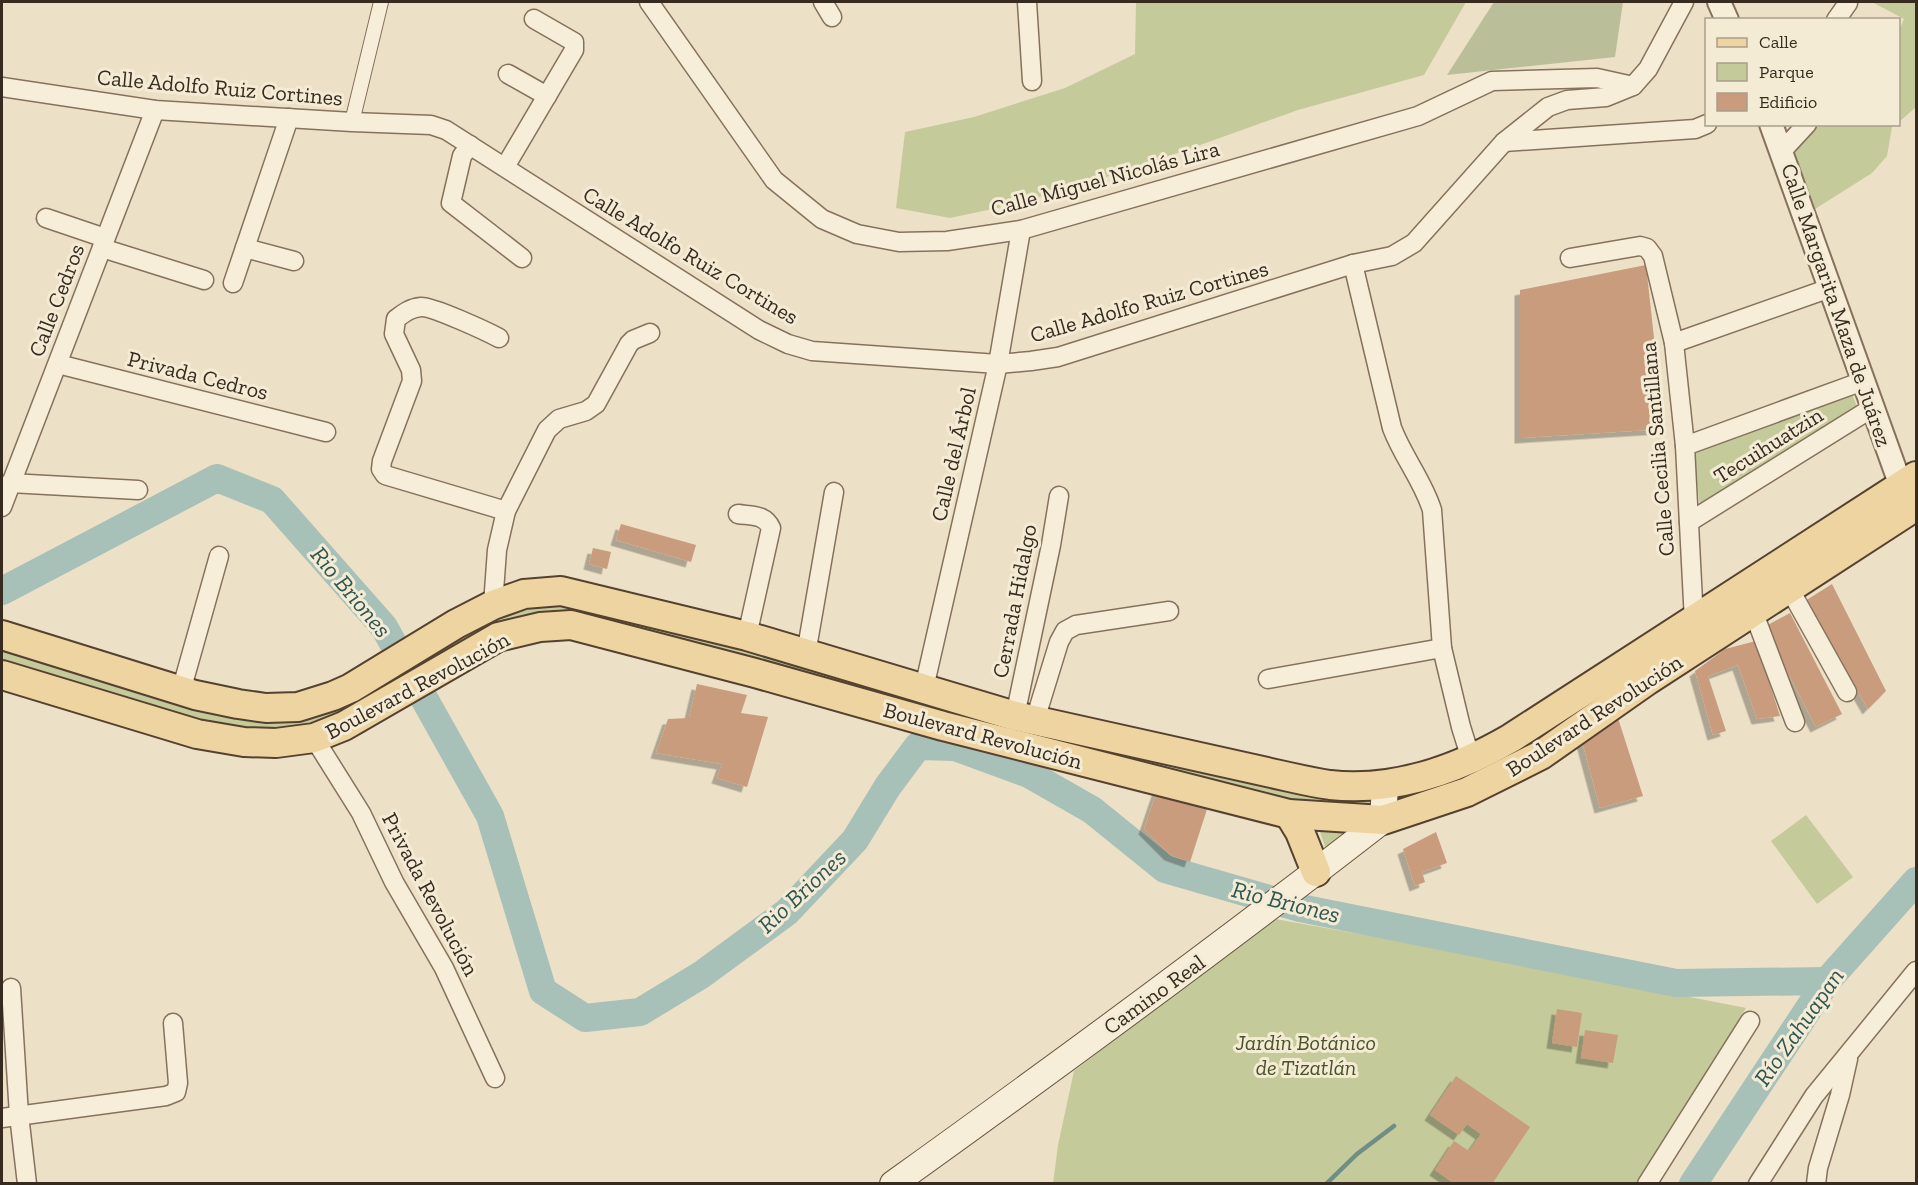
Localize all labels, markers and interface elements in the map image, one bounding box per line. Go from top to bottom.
legend [1705,18,1900,126]
text: Calle [1759,31,1797,53]
text: Parque [1759,61,1814,83]
street label: Calle Adolfo Ruiz Cortines [96,63,344,112]
text: Edificio [1759,91,1817,113]
street label: Calle Miguel Nicolás Lira [988,135,1223,222]
street label: Calle Margarita Maza de Juárez [1775,160,1898,450]
street label: Calle Adolfo Ruiz Cortines [578,180,803,330]
street label: Calle Cedros [23,240,90,360]
street label: Calle Adolfo Ruiz Cortines [1027,255,1271,348]
street label: Calle Cecilia Santillana [1635,340,1680,557]
street label: Privada Cedros [125,345,271,406]
street label: Calle del Árbol [925,384,982,524]
street label: Tecuihuatzin [1709,401,1828,490]
street label: Cerrada Hidalgo [986,522,1043,680]
water label: Rio Briones [305,540,398,643]
street label: Boulevard Revolución [321,625,514,745]
street label: Boulevard Revolución [1501,648,1688,782]
street label: Boulevard Revolución [881,696,1086,775]
street label: Privada Revolución [376,808,485,981]
water label: Rio Briones [751,842,852,939]
water label: Rio Briones [1229,874,1343,929]
street label: Camino Real [1098,948,1210,1040]
water label: Río Zahuapan [1747,962,1850,1091]
park label: Jardín Botánico de Tizatlán [1235,1029,1376,1081]

